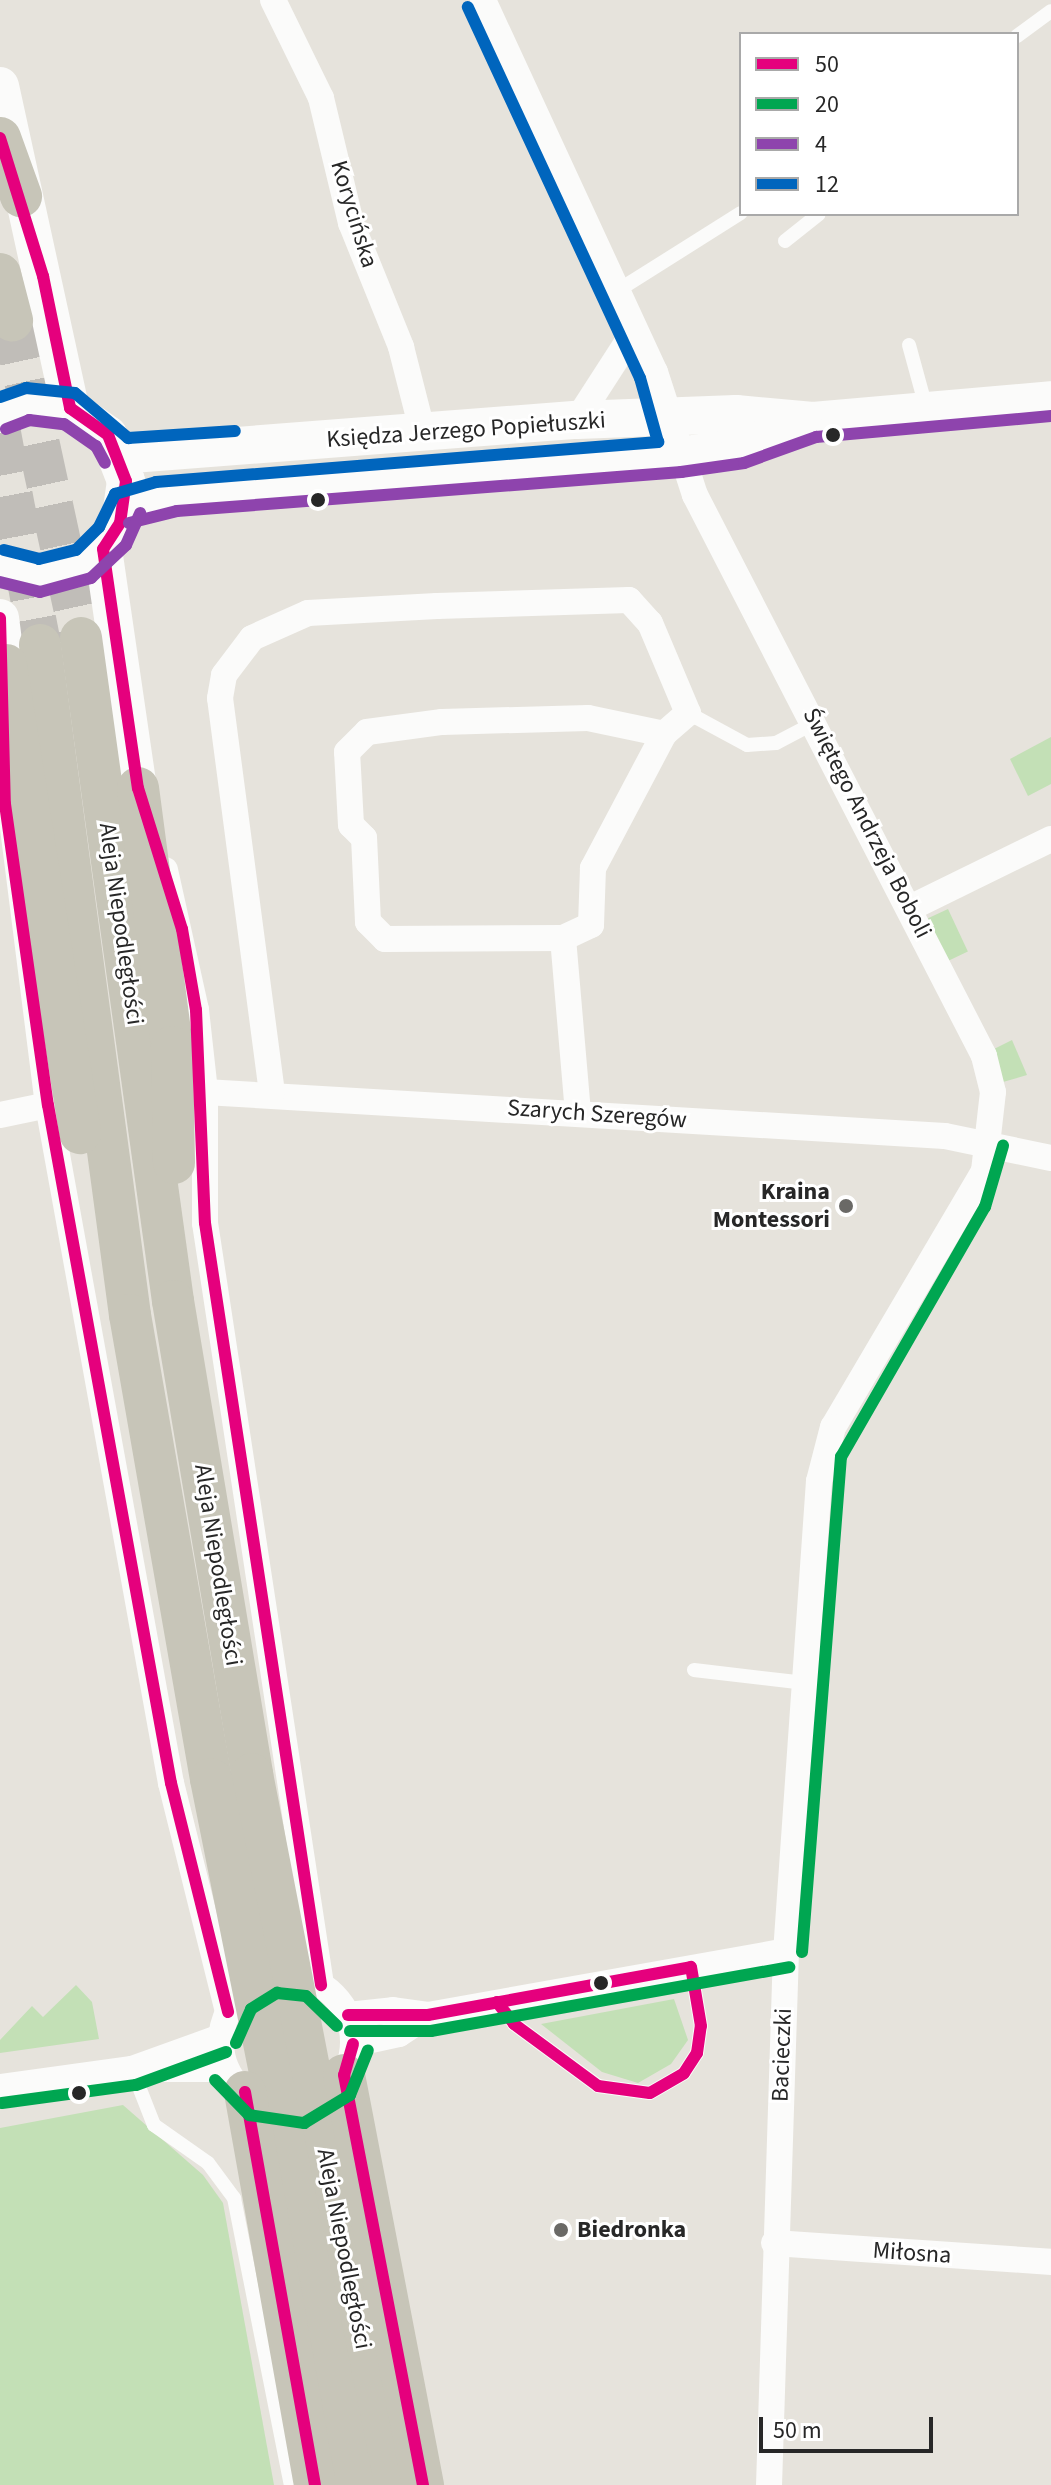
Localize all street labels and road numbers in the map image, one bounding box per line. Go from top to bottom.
street label: Korycińska [324,157,384,271]
street label: Księdza Jerzego Popiełuszki [325,406,607,454]
street label: Świętego Andrzeja Boboli [796,703,938,943]
street label: Aleja Niepodległości [93,821,149,1027]
street label: Szarych Szeregów [506,1093,688,1135]
street label: Aleja Niepodległości [188,1462,248,1668]
street label: Bacieczki [766,2008,798,2102]
street label: Aleja Niepodległości [310,2146,378,2352]
street label: Miłosna [872,2236,952,2270]

